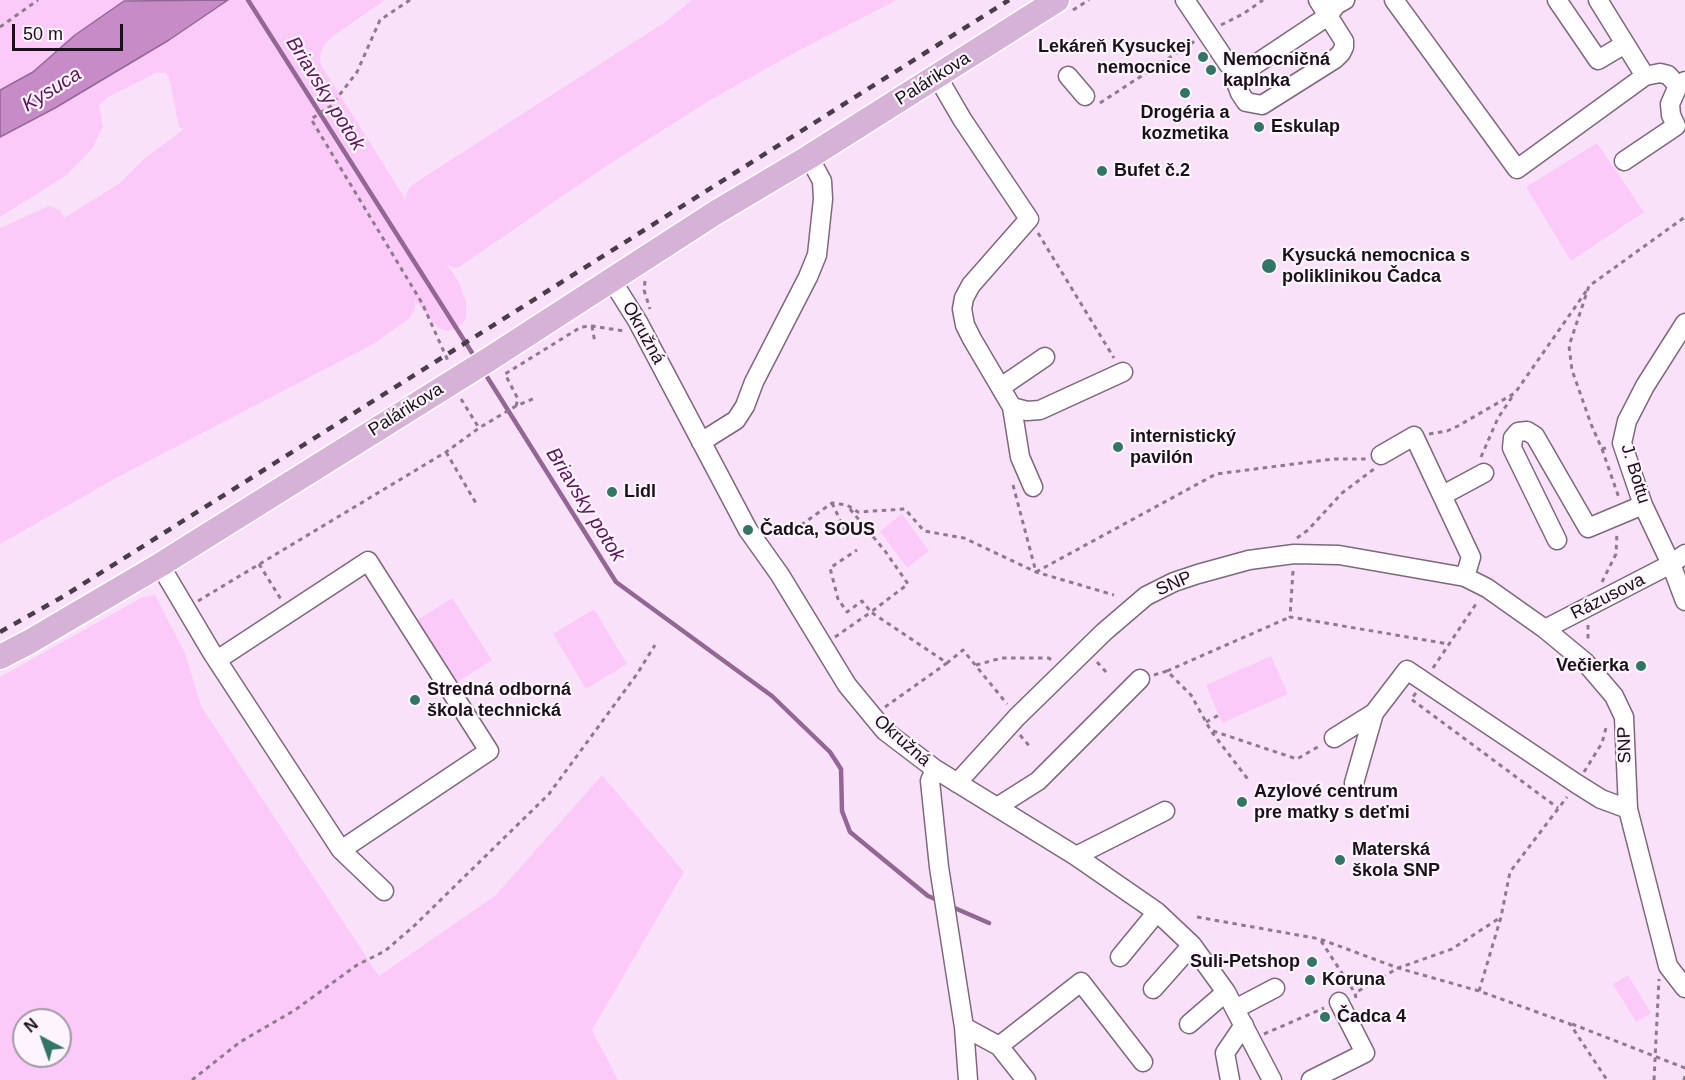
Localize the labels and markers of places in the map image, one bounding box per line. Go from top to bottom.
place label: Lekáreň Kysuckej nemocnice [1038,36,1191,78]
place label: Nemocničná kaplnka [1223,49,1330,92]
marker: Lekáreň Kysuckej nemocnice [1196,50,1210,64]
marker: Nemocničná kaplnka [1204,63,1218,77]
marker: Drogéria a kozmetika [1178,86,1192,100]
place label: Drogéria a kozmetika [1140,102,1230,144]
place label: Eskulap [1271,116,1340,138]
marker: Eskulap [1252,120,1266,134]
place label: Bufet č.2 [1114,160,1190,182]
marker: Bufet č.2 [1095,164,1109,178]
place label: Kysucká nemocnica s poliklinikou Čadca [1282,245,1470,288]
marker: Kysucká nemocnica s poliklinikou Čadca [1260,257,1278,275]
place label: internistický pavilón [1130,426,1236,468]
marker: internistický pavilón [1111,440,1125,454]
place label: Lidl [624,481,656,503]
marker: Lidl [605,485,619,499]
place label: Čadca, SOUS [760,519,875,541]
marker: Čadca, SOUS [741,523,755,537]
place label: Večierka [1556,655,1629,677]
marker: Večierka [1634,659,1648,673]
place label: Stredná odborná škola technická [427,679,571,722]
marker: Stredná odborná škola technická [408,693,422,707]
place label: Azylové centrum pre matky s deťmi [1254,781,1410,824]
marker: Azylové centrum pre matky s deťmi [1235,795,1249,809]
place label: Materská škola SNP [1352,839,1440,882]
marker: Materská škola SNP [1333,853,1347,867]
place label: Suli-Petshop [1190,951,1300,973]
marker: Suli-Petshop [1305,955,1319,969]
place label: Koruna [1322,969,1385,991]
marker: Koruna [1303,973,1317,987]
place label: Čadca 4 [1337,1006,1406,1028]
marker: Čadca 4 [1318,1010,1332,1024]

